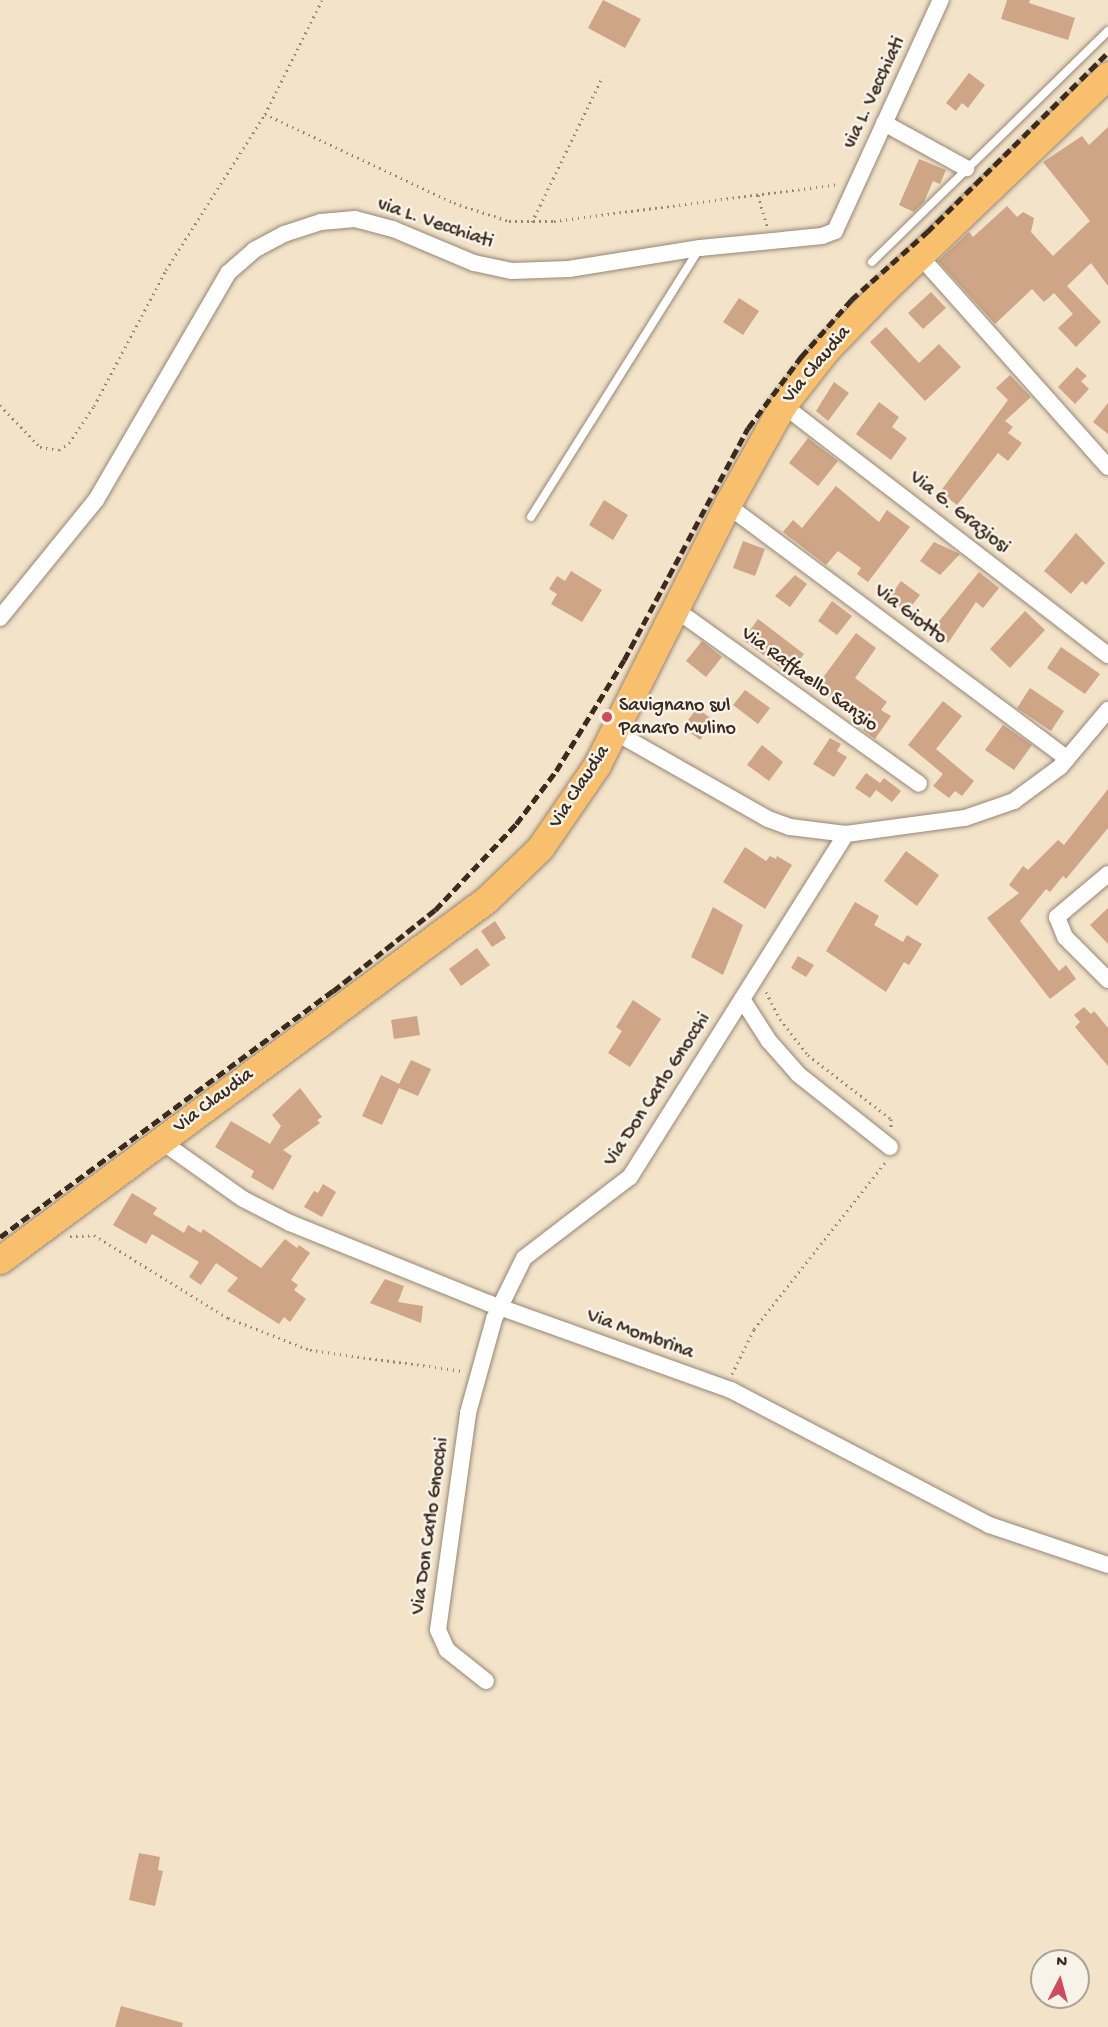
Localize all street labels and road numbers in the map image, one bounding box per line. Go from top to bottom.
street label: via L. Vecchiati [839,33,911,153]
street label: via L. Vecchiati [374,193,496,255]
street label: Via Claudia [778,321,856,409]
street label: Via G. Graziosi [904,466,1014,560]
street label: Via Giotto [869,580,951,650]
street label: Via Raffaello Sanzio [736,622,882,738]
street label: Via Claudia [544,741,616,833]
street label: Via Don Carlo Gnocchi [599,1009,717,1171]
street label: Via Claudia [169,1063,259,1139]
street label: Via Mombrina [583,1305,697,1365]
street label: Via Don Carlo Gnocchi [407,1436,455,1616]

